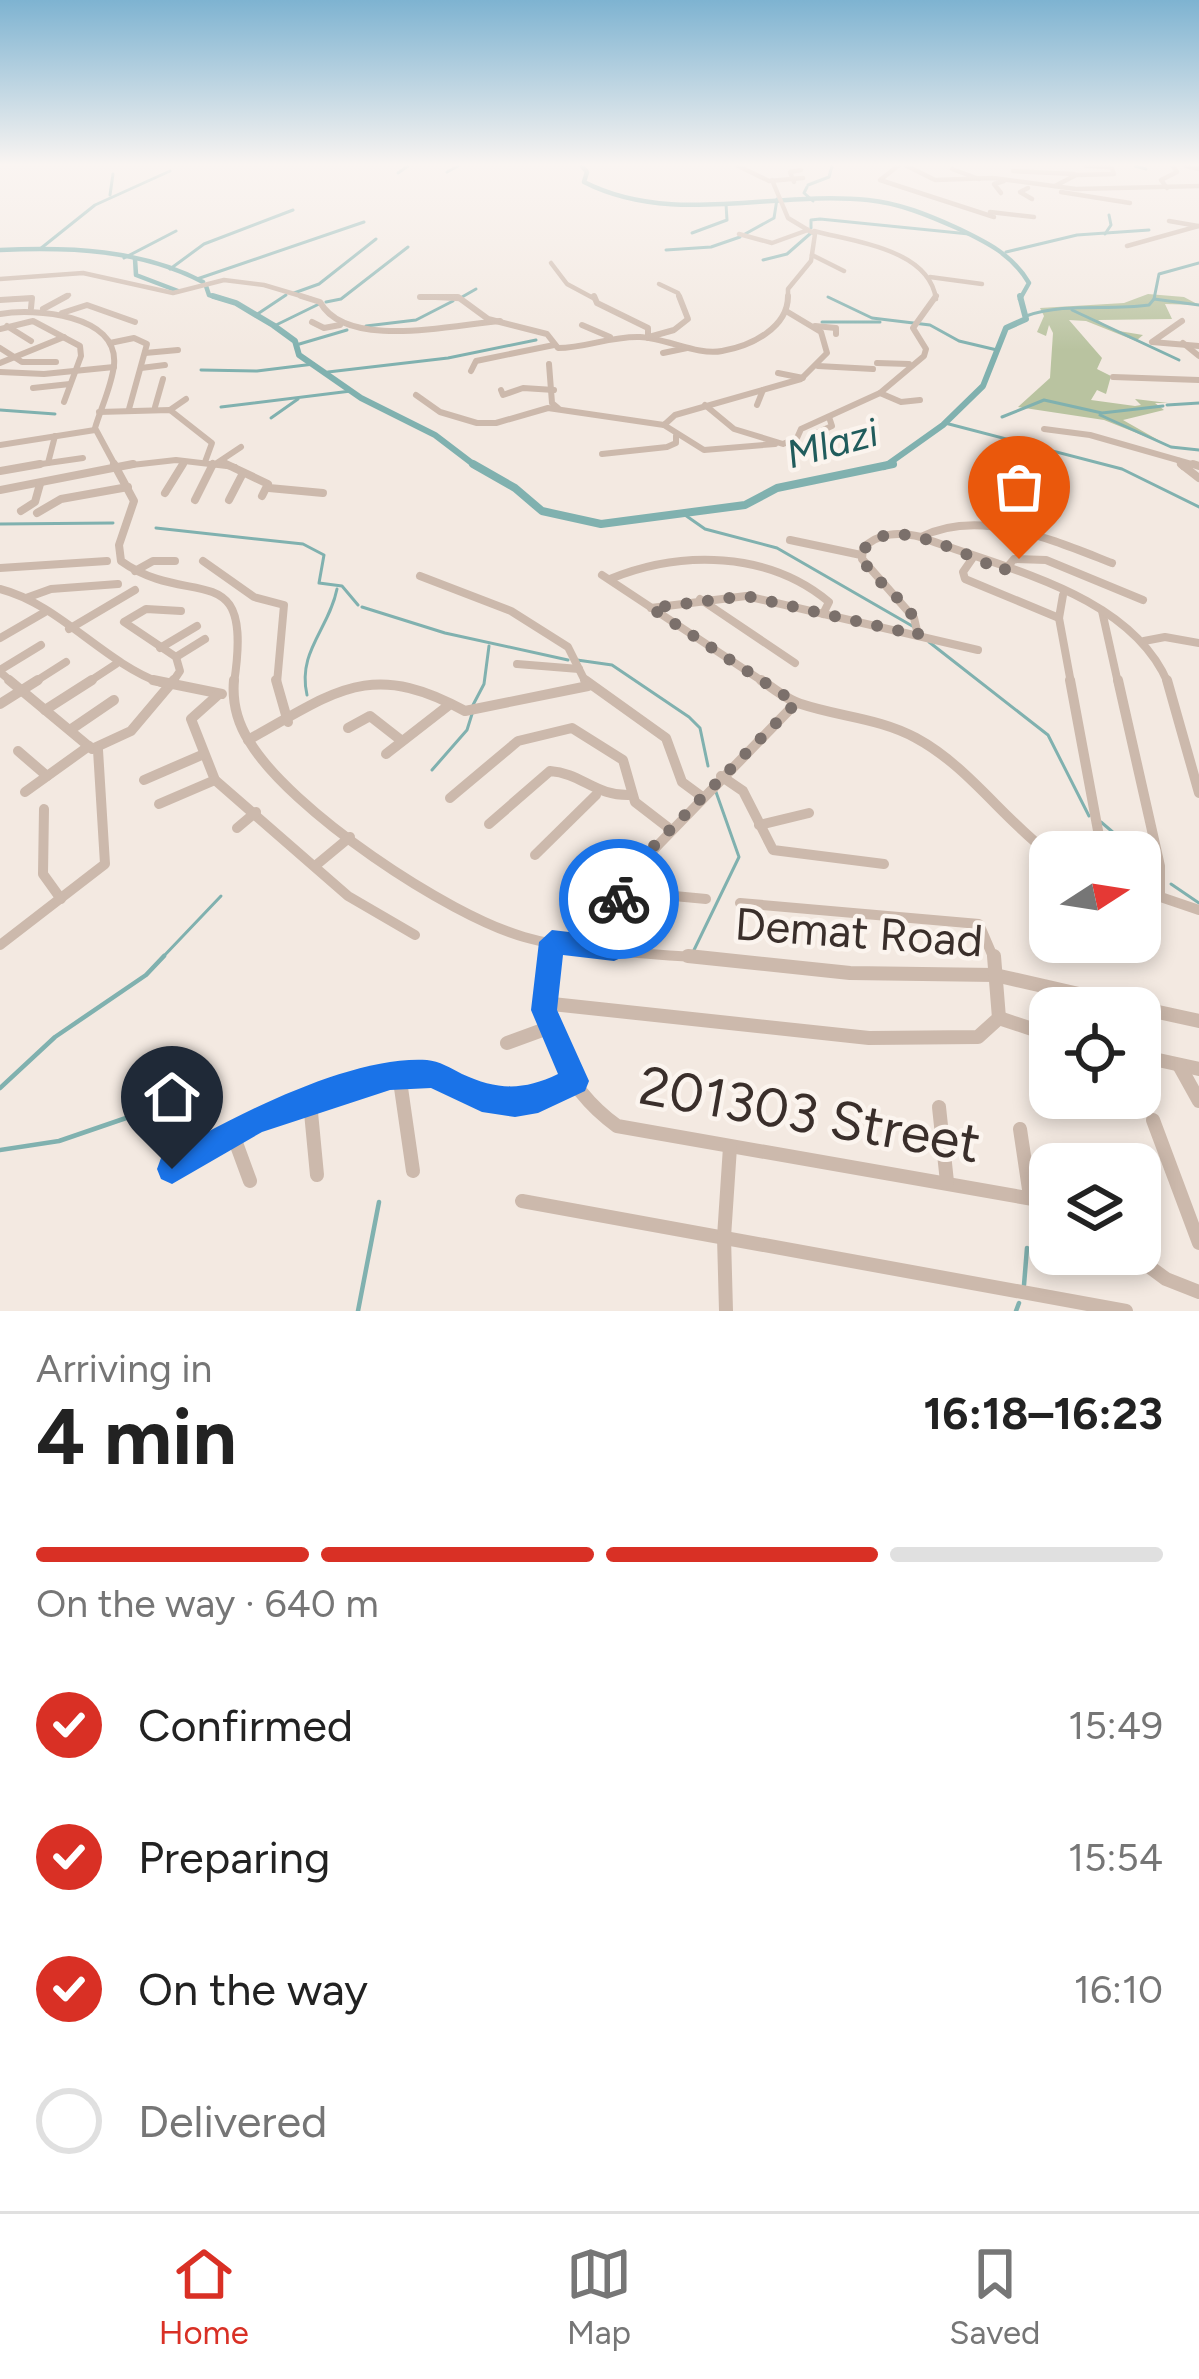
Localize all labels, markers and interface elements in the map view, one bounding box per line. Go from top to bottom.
water label: Mlazi [781,409,884,478]
pin [968,436,1070,559]
icon: bag [986,454,1052,520]
north arrow [1029,831,1161,963]
map controls [1029,831,1161,1275]
courier [559,839,679,959]
icon: bike [586,866,652,932]
street label: Demat Road [733,896,985,968]
button: locate [1029,987,1161,1119]
pin [121,1046,223,1169]
street label: 201303 Street [634,1053,985,1176]
icon: home [139,1064,205,1130]
button: layers [1029,1143,1161,1275]
text: Arriving in [36,1345,212,1392]
text: 16:18–16:23 [923,1386,1163,1440]
text: 4 min [36,1390,237,1484]
text: On the way · 640 m [36,1580,379,1627]
icon: check [36,1692,102,1758]
text: Confirmed [138,1698,353,1752]
text: 15:49 [1068,1702,1163,1749]
icon: check [36,1824,102,1890]
text: Preparing [138,1830,330,1884]
text: 15:54 [1068,1834,1163,1881]
icon: check [36,1956,102,2022]
text: On the way [138,1962,368,2016]
text: 16:10 [1074,1966,1163,2013]
text: Delivered [138,2094,327,2148]
tab: Home [159,2241,249,2352]
tab: Map [566,2241,632,2352]
tab: Saved [949,2241,1040,2352]

